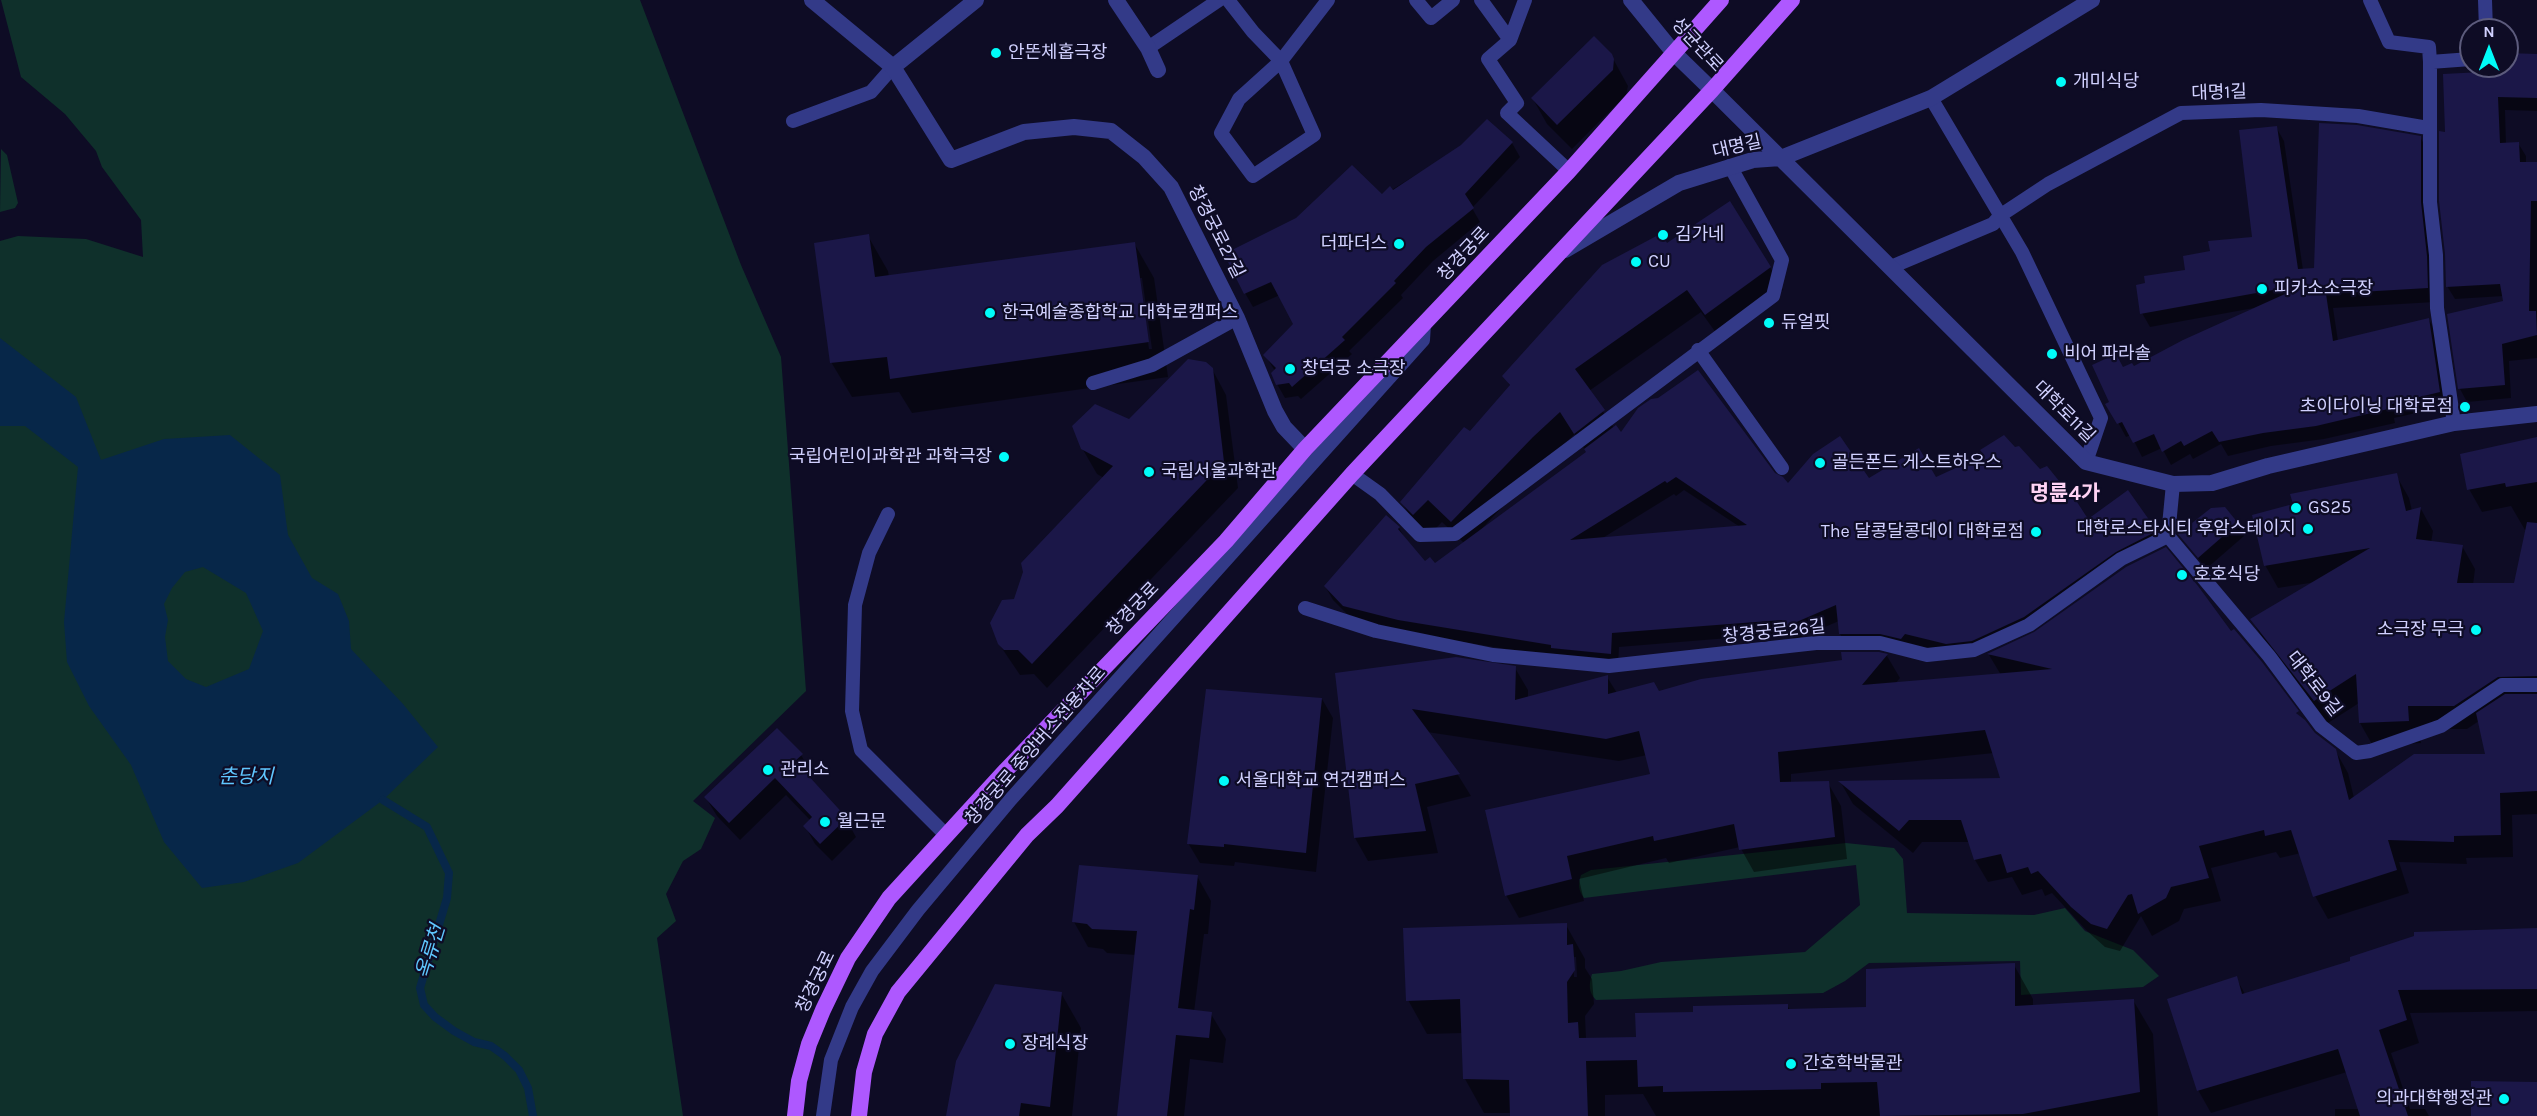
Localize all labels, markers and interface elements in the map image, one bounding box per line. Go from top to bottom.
street label: 성균관로 [1667,13,1727,77]
north arrow [2459,18,2519,78]
text: N [2483,22,2495,41]
place label: 안똔체홉극장 [1008,42,1107,64]
marker: 안똔체홉극장 [989,46,1003,60]
place label: 개미식당 [2073,71,2139,93]
marker: 개미식당 [2054,75,2068,89]
street label: 대명1길 [2191,81,2247,105]
street label: 대명길 [1710,131,1764,163]
street label: 창경궁로27길 [1183,182,1249,282]
street label: 창경궁로 [1434,222,1494,286]
place label: 김가네 [1675,224,1725,246]
marker: 김가네 [1656,228,1670,242]
place label: 더파더스 [1321,233,1387,255]
marker: 더파더스 [1392,237,1406,251]
place label: CU [1648,251,1671,273]
marker: CU [1629,255,1643,269]
place label: 피카소소극장 [2274,278,2373,300]
marker: 피카소소극장 [2255,282,2269,296]
place label: 한국예술종합학교 대학로캠퍼스 [1002,302,1238,324]
marker: 한국예술종합학교 대학로캠퍼스 [983,306,997,320]
place label: 듀얼핏 [1781,312,1831,334]
marker: 듀얼핏 [1762,316,1776,330]
place label: 비어 파라솔 [2064,343,2151,365]
marker: 비어 파라솔 [2045,347,2059,361]
place label: 창덕궁 소극장 [1302,358,1406,380]
marker: 창덕궁 소극장 [1283,362,1297,376]
street label: 대학로11길 [2029,377,2099,447]
place label: 초이다이닝 대학로점 [2300,396,2453,418]
marker: 초이다이닝 대학로점 [2458,400,2472,414]
place label: 국립어린이과학관 과학극장 [789,446,992,468]
marker: 국립어린이과학관 과학극장 [997,450,1011,464]
place label: 골든폰드 게스트하우스 [1832,452,2002,474]
marker: 골든폰드 게스트하우스 [1813,456,1827,470]
place label: 국립서울과학관 [1161,461,1277,483]
marker: 국립서울과학관 [1142,465,1156,479]
district label: 명륜4가 [2030,481,2100,507]
place label: GS25 [2308,497,2351,519]
marker: GS25 [2289,501,2303,515]
place label: 대학로스타시티 후암스테이지 [2076,518,2296,540]
place label: The 달콩달콩데이 대학로점 [1821,521,2024,543]
marker: 대학로스타시티 후암스테이지 [2301,522,2315,536]
marker: The 달콩달콩데이 대학로점 [2029,525,2043,539]
place label: 호호식당 [2194,564,2260,586]
marker: 호호식당 [2175,568,2189,582]
street label: 창경궁로 [1102,578,1164,640]
street label: 창경궁로26길 [1721,616,1827,648]
place label: 소극장 무극 [2377,619,2464,641]
marker: 소극장 무극 [2469,623,2483,637]
street label: 대학로9길 [2282,647,2346,721]
street label: 창경궁로 중앙버스전용차로 [961,662,1111,830]
place label: 관리소 [780,759,830,781]
marker: 관리소 [761,763,775,777]
water label: 춘당지 [218,765,274,789]
place label: 서울대학교 연건캠퍼스 [1236,770,1406,792]
marker: 서울대학교 연건캠퍼스 [1217,774,1231,788]
place label: 월근문 [837,811,887,833]
marker: 월근문 [818,815,832,829]
water label: 옥류천 [411,922,451,982]
street label: 창경궁로 [792,947,840,1017]
place label: 장례식장 [1022,1033,1088,1055]
marker: 장례식장 [1003,1037,1017,1051]
place label: 간호학박물관 [1803,1053,1902,1075]
marker: 간호학박물관 [1784,1057,1798,1071]
place label: 의과대학행정관 [2376,1088,2492,1110]
marker: 의과대학행정관 [2497,1092,2511,1106]

